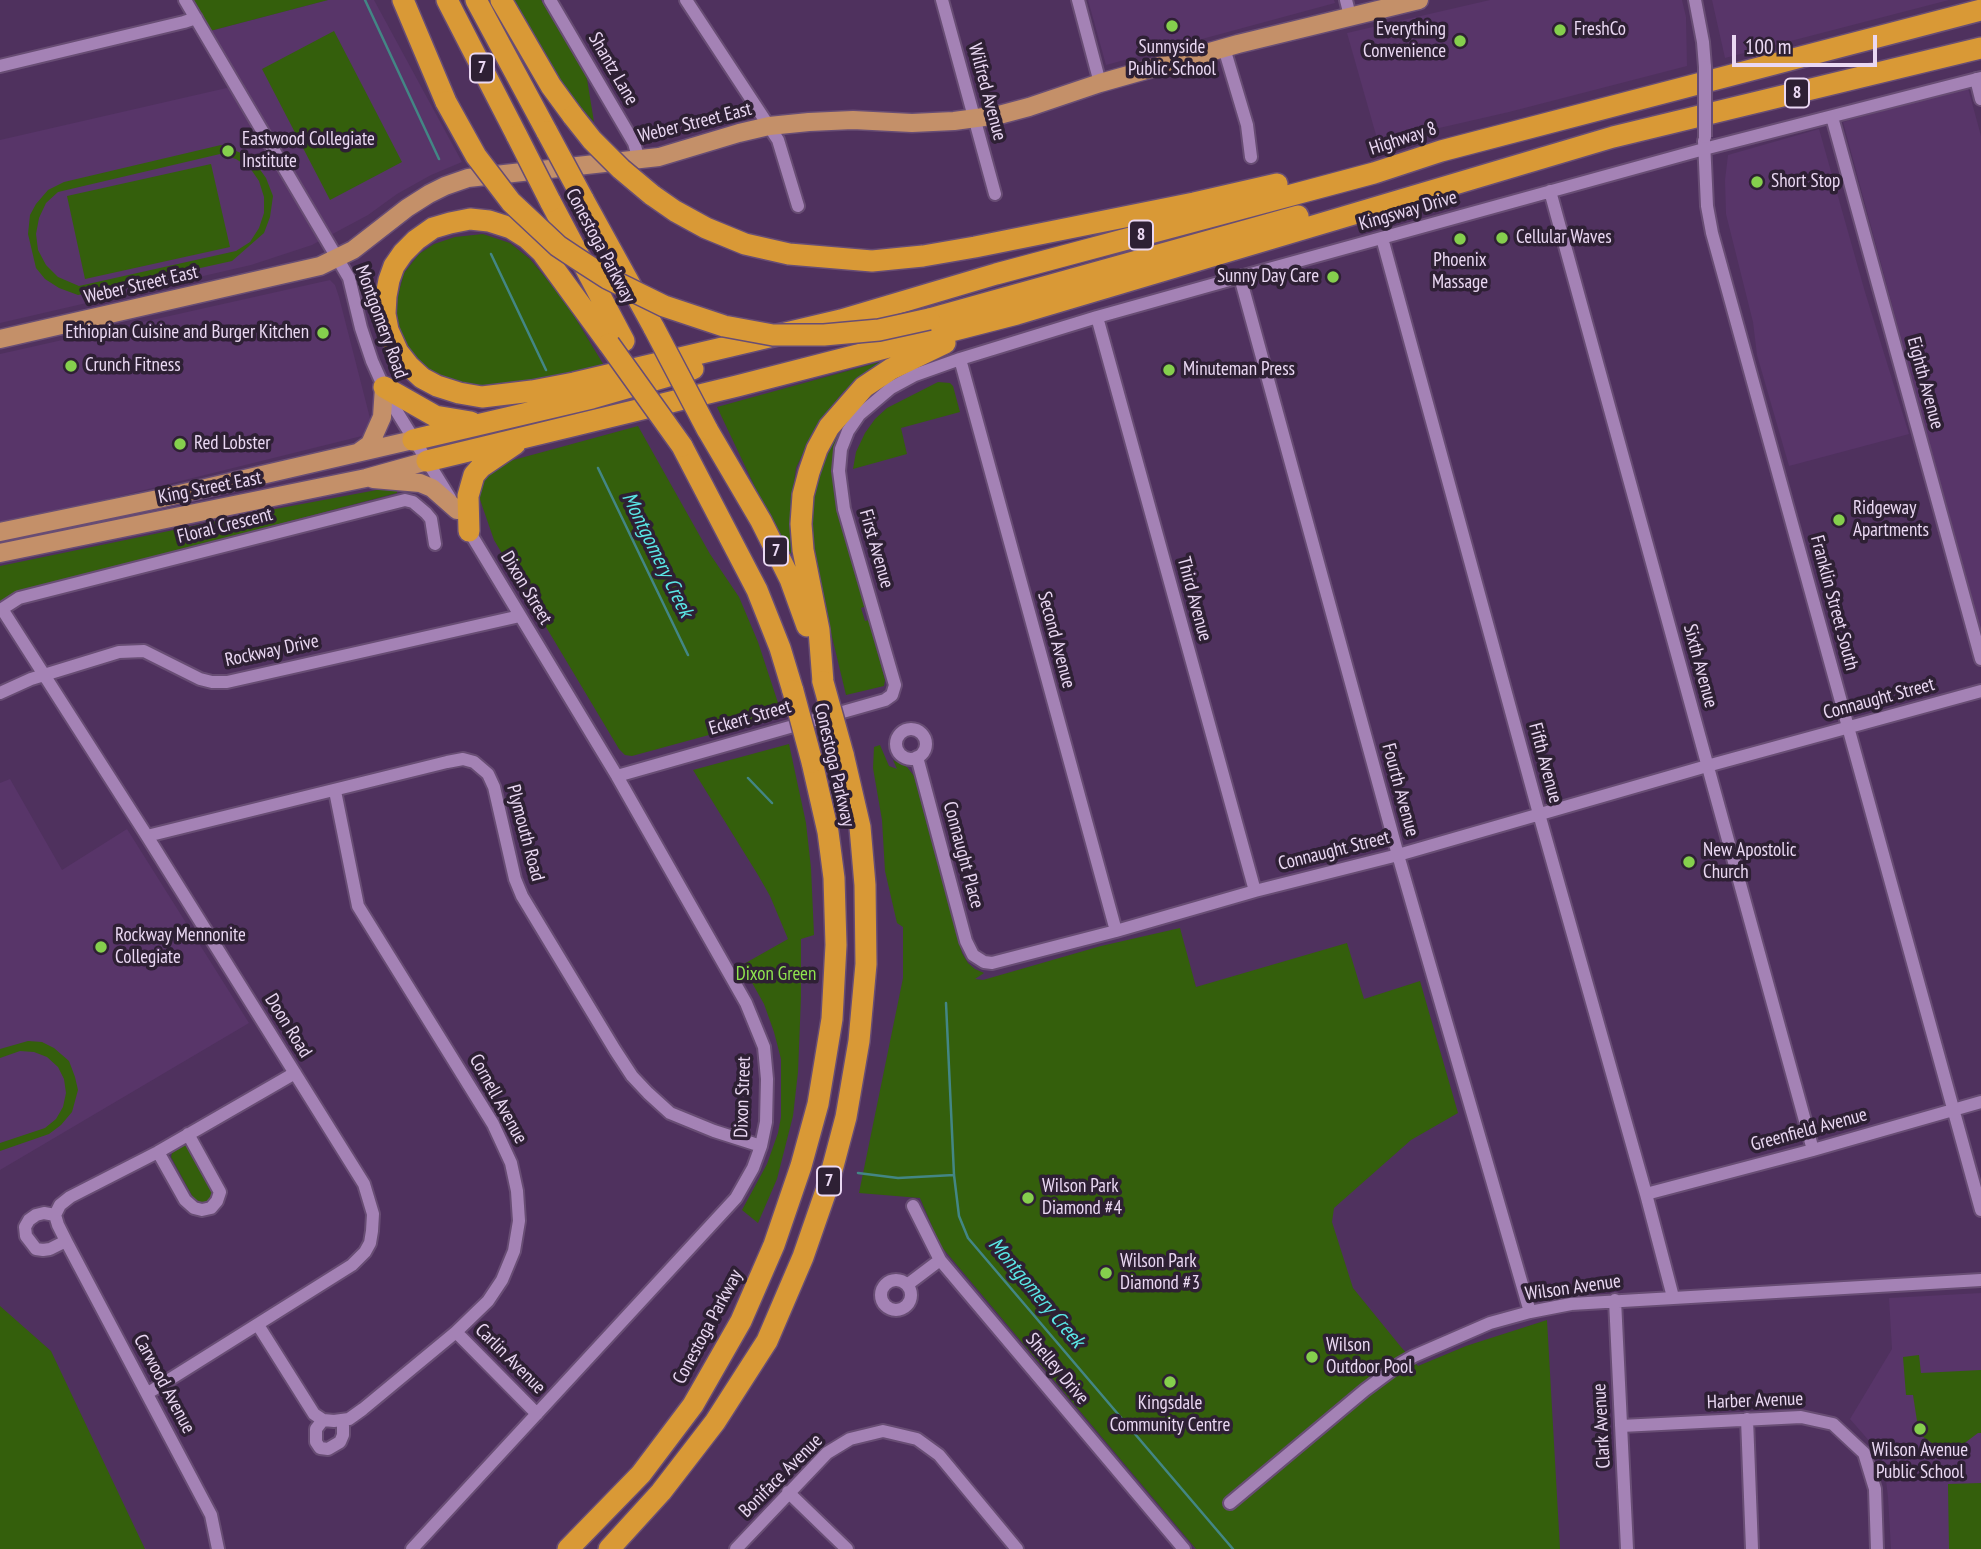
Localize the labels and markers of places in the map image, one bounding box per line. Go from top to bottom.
marker: Sunnyside Public School [1164,18,1180,34]
place label: Everything Convenience [1363,19,1446,63]
place label: FreshCo [1574,19,1626,41]
marker: FreshCo [1552,22,1568,38]
marker: Everything Convenience [1452,33,1468,49]
place label: Sunnyside Public School [1128,37,1216,81]
place label: Eastwood Collegiate Institute [242,129,375,173]
marker: Eastwood Collegiate Institute [220,143,236,159]
place label: Short Stop [1771,171,1840,193]
marker: Short Stop [1749,174,1765,190]
place label: Cellular Waves [1516,227,1612,249]
marker: Cellular Waves [1494,230,1510,246]
marker: Phoenix Massage [1452,231,1468,247]
place label: Phoenix Massage [1432,250,1488,294]
place label: Sunny Day Care [1217,266,1319,288]
marker: Sunny Day Care [1325,269,1341,285]
place label: Ethiopian Cuisine and Burger Kitchen [65,322,309,344]
marker: Ethiopian Cuisine and Burger Kitchen [315,325,331,341]
place label: Crunch Fitness [85,355,181,377]
marker: Crunch Fitness [63,358,79,374]
place label: Minuteman Press [1183,359,1295,381]
marker: Minuteman Press [1161,362,1177,378]
place label: Red Lobster [194,433,271,455]
marker: Red Lobster [172,436,188,452]
place label: Ridgeway Apartments [1853,498,1929,542]
marker: Ridgeway Apartments [1831,512,1847,528]
place label: New Apostolic Church [1703,840,1797,884]
marker: New Apostolic Church [1681,854,1697,870]
place label: Rockway Mennonite Collegiate [115,925,246,969]
marker: Rockway Mennonite Collegiate [93,939,109,955]
place label: Wilson Park Diamond #4 [1042,1176,1122,1220]
marker: Wilson Park Diamond #4 [1020,1190,1036,1206]
place label: Wilson Park Diamond #3 [1120,1251,1200,1295]
marker: Wilson Park Diamond #3 [1098,1265,1114,1281]
place label: Wilson Outdoor Pool [1326,1335,1413,1379]
marker: Wilson Outdoor Pool [1304,1349,1320,1365]
marker: Kingsdale Community Centre [1162,1374,1178,1390]
place label: Kingsdale Community Centre [1110,1393,1230,1437]
marker: Wilson Avenue Public School [1912,1421,1928,1437]
place label: Wilson Avenue Public School [1872,1440,1968,1484]

